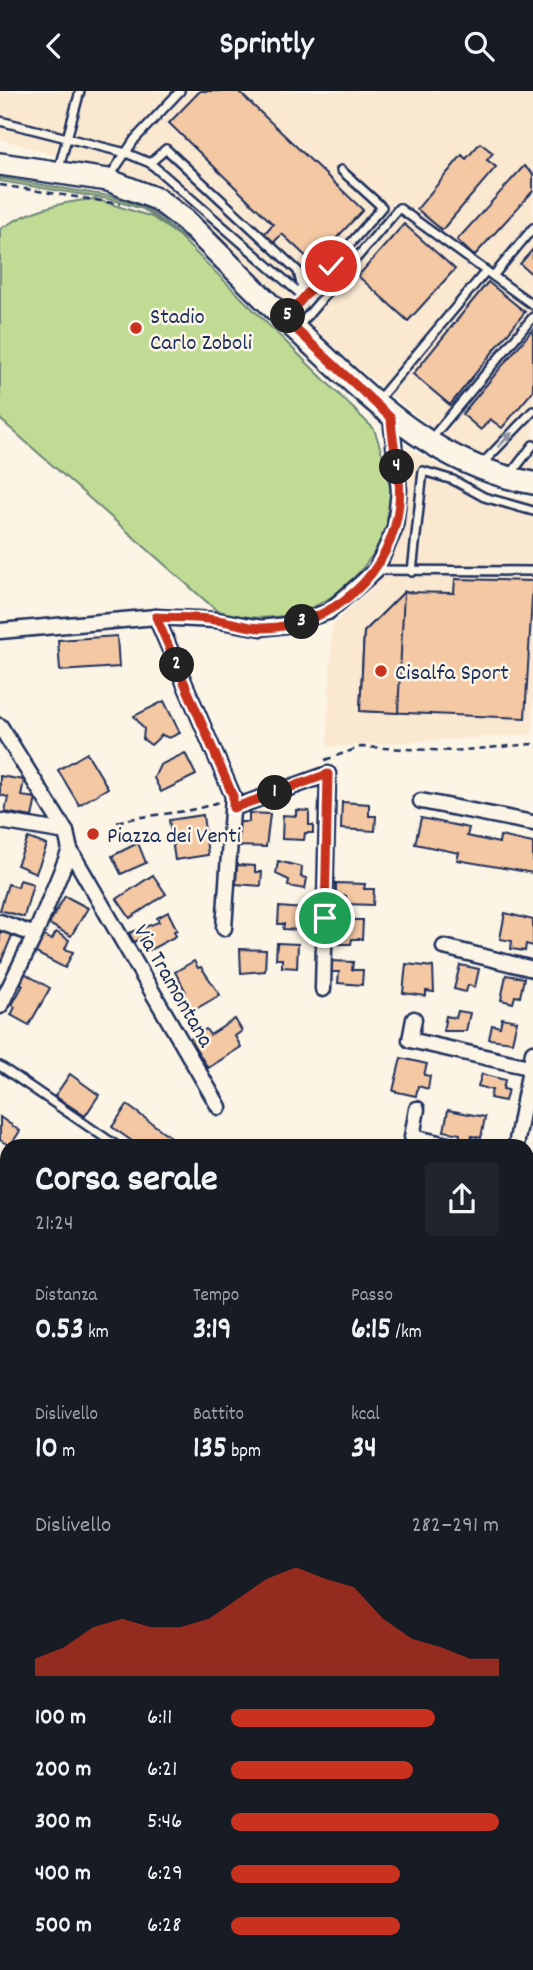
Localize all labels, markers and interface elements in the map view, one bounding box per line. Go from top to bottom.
text: Sprintly [220,23,313,69]
icon: back [35,27,73,65]
icon: search [460,27,498,65]
pin [301,236,361,296]
icon: check [312,247,350,285]
pin: 5 [270,299,306,334]
place label: Stadio Carlo Zoboli [150,302,252,361]
text: 5 [283,302,292,329]
marker: Stadio Carlo Zoboli [128,320,144,336]
one-way arrow [496,431,513,448]
pin: 4 [380,449,414,485]
text: 4 [393,453,400,480]
pin: 3 [284,605,320,639]
text: 3 [297,608,306,635]
pin: 2 [160,647,194,683]
text: 2 [172,651,181,678]
place label: Cisalfa Sport [395,658,509,691]
marker: Cisalfa Sport [373,663,389,679]
pin: 1 [258,775,292,811]
text: 1 [272,779,277,806]
place label: Piazza dei Venti [107,821,241,854]
marker: Piazza dei Venti [85,826,101,842]
pin [295,888,355,948]
icon: arrive [306,899,344,937]
street label: Via Tramontana [123,919,221,1055]
text: Corsa serale [35,1154,218,1209]
button: share [425,1162,499,1236]
text: 21:24 [35,1208,74,1241]
text: Distanza [35,1283,97,1310]
text: Tempo [193,1283,239,1310]
text: Passo [351,1283,393,1310]
text: 0.53 [35,1310,84,1353]
text: 3:19 [193,1310,232,1353]
text: 6:15 [351,1310,391,1353]
text: km [84,1320,109,1347]
text: /km [391,1320,422,1347]
text: Dislivello [35,1402,98,1429]
text: Battito [193,1402,244,1429]
text: kcal [351,1402,380,1429]
text: 10 [35,1429,58,1472]
text: 135 [193,1429,227,1472]
text: 34 [351,1429,377,1472]
text: m [58,1439,75,1466]
text: bpm [227,1439,261,1466]
text: Dislivello [35,1510,111,1543]
text: 282–291 m [412,1510,499,1543]
text: 100 m [35,1702,86,1735]
text: 6:11 [147,1702,172,1735]
text: 200 m [35,1754,91,1787]
text: 6:21 [147,1754,177,1787]
text: 300 m [35,1806,91,1839]
text: 5:46 [147,1806,182,1839]
text: 400 m [35,1858,91,1891]
text: 6:29 [147,1858,183,1891]
text: 500 m [35,1910,92,1943]
text: 6:28 [147,1910,181,1943]

